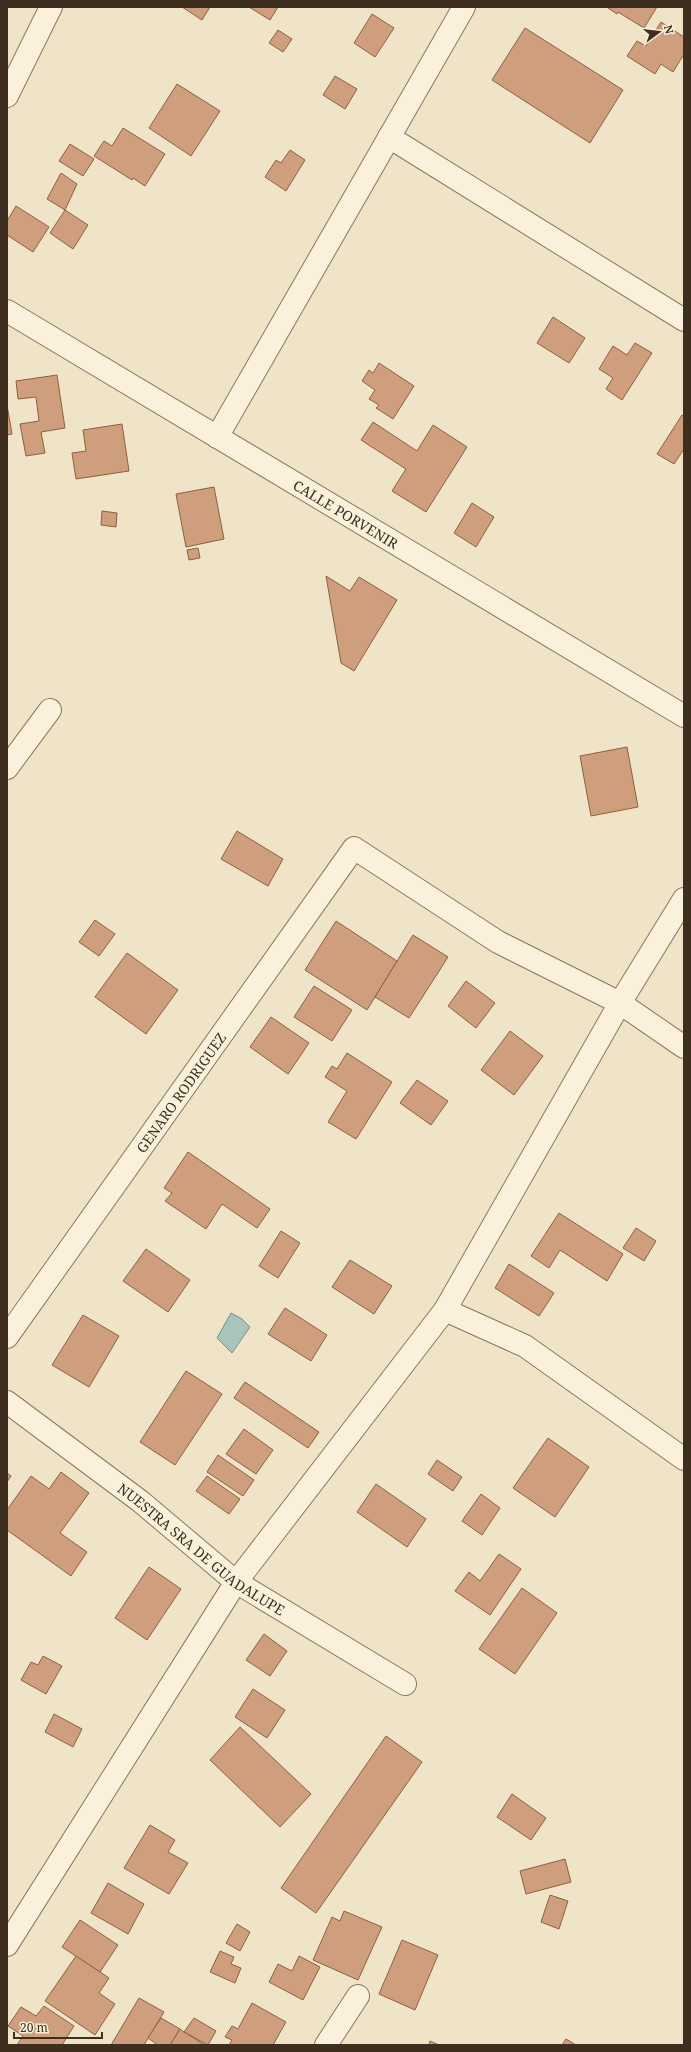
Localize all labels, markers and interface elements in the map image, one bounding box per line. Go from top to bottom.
north arrow [639,12,679,52]
text: N [661,23,678,36]
street label: CALLE PORVENIR [290,475,403,553]
street label: GENARO RODRIGUEZ [131,1028,230,1156]
street label: NUESTRA SRA DE GUADALUPE [114,1478,289,1619]
scale bar [14,2014,102,2040]
text: 20 m [20,2019,48,2036]

